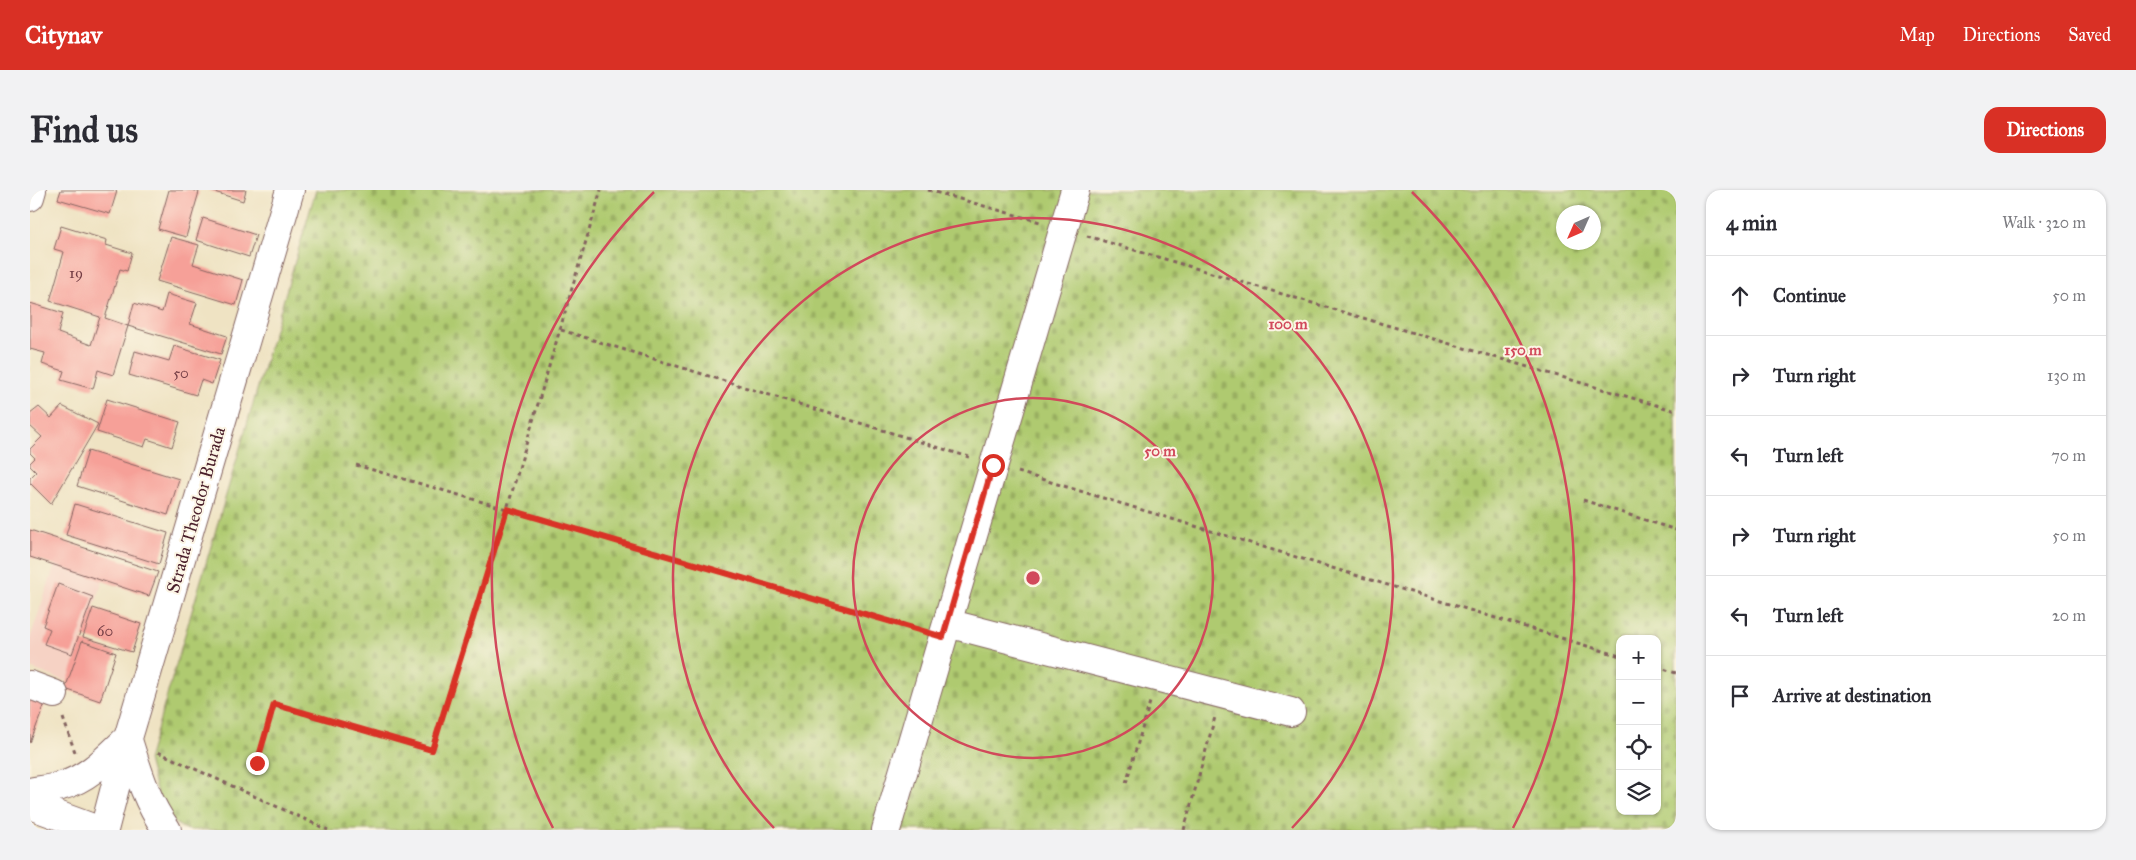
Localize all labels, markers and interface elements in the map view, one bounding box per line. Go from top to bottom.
text: Citynav [25,20,102,50]
text: Map [1899,24,1935,46]
text: Directions [1963,24,2040,46]
text: Saved [2068,24,2111,46]
button: Directions [1984,107,2106,153]
text: Find us [30,109,138,152]
north arrow [1556,205,1601,250]
text: 4 min [1726,210,1777,236]
text: Walk · 320 m [2002,213,2086,232]
house number: 19 [69,264,83,282]
icon: ahead [1726,282,1754,310]
text: Continue [1773,284,1846,307]
text: 50 m [2052,286,2086,305]
text: 100 m [1268,315,1308,333]
text: 150 m [1504,341,1542,359]
icon: right [1726,362,1754,390]
house number: 50 [173,364,189,382]
text: Turn right [1773,364,1856,387]
text: 130 m [2047,366,2086,385]
street label: Strada Theodor Burada [162,424,230,596]
text: 50 m [1144,442,1176,460]
icon: left [1726,442,1754,470]
text: Turn left [1773,444,1843,467]
text: 70 m [2051,446,2086,465]
route start [982,454,1005,477]
icon: right [1726,522,1754,550]
text: Turn right [1773,524,1856,547]
text: 50 m [2052,526,2086,545]
centre of rings [1024,569,1042,587]
icon: left [1726,602,1754,630]
text: Turn left [1773,604,1843,627]
text: 20 m [2052,606,2086,625]
house number: 60 [97,622,113,640]
map controls [1616,635,1661,815]
button: + [1616,635,1661,680]
button: − [1616,680,1661,725]
icon: arrive [1726,682,1754,710]
text: Arrive at destination [1773,684,1931,707]
button: locate [1616,725,1661,770]
route end [246,752,269,775]
button: layers [1616,770,1661,815]

